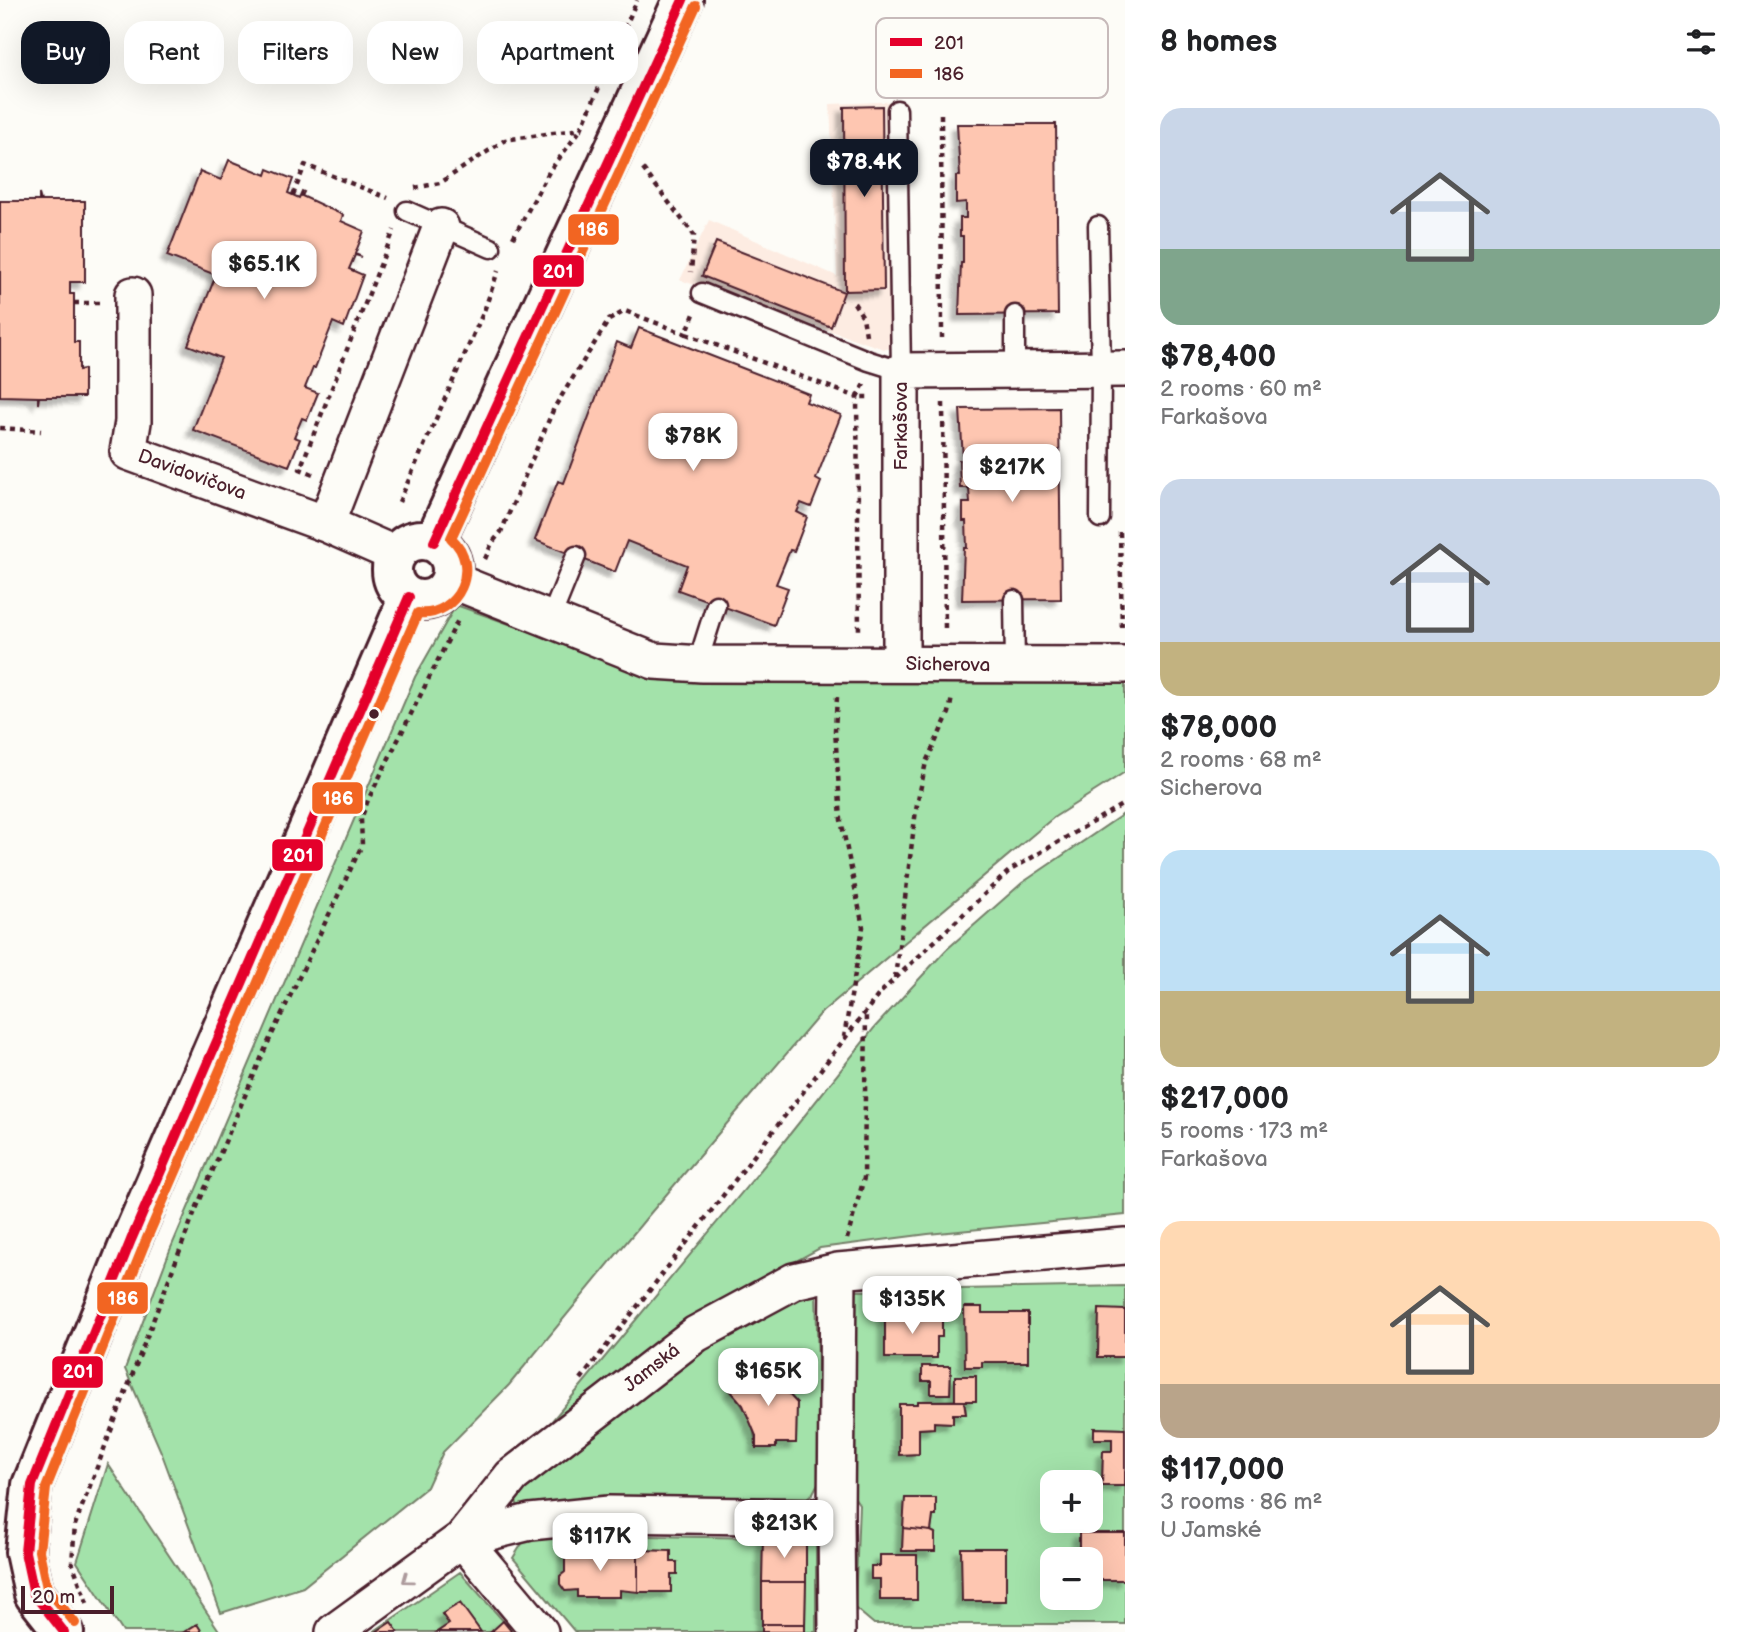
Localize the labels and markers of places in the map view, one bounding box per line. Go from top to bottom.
pin: $78.4K [807,140,921,199]
pin: $65.1K [207,242,321,301]
pin: $78K [652,414,734,473]
pin: $217K [963,444,1061,504]
unlabelled marker [367,707,381,721]
pin: $135K [863,1276,961,1336]
pin: $165K [719,1348,817,1408]
pin: $213K [735,1500,833,1560]
pin: $117K [551,1514,649,1573]

